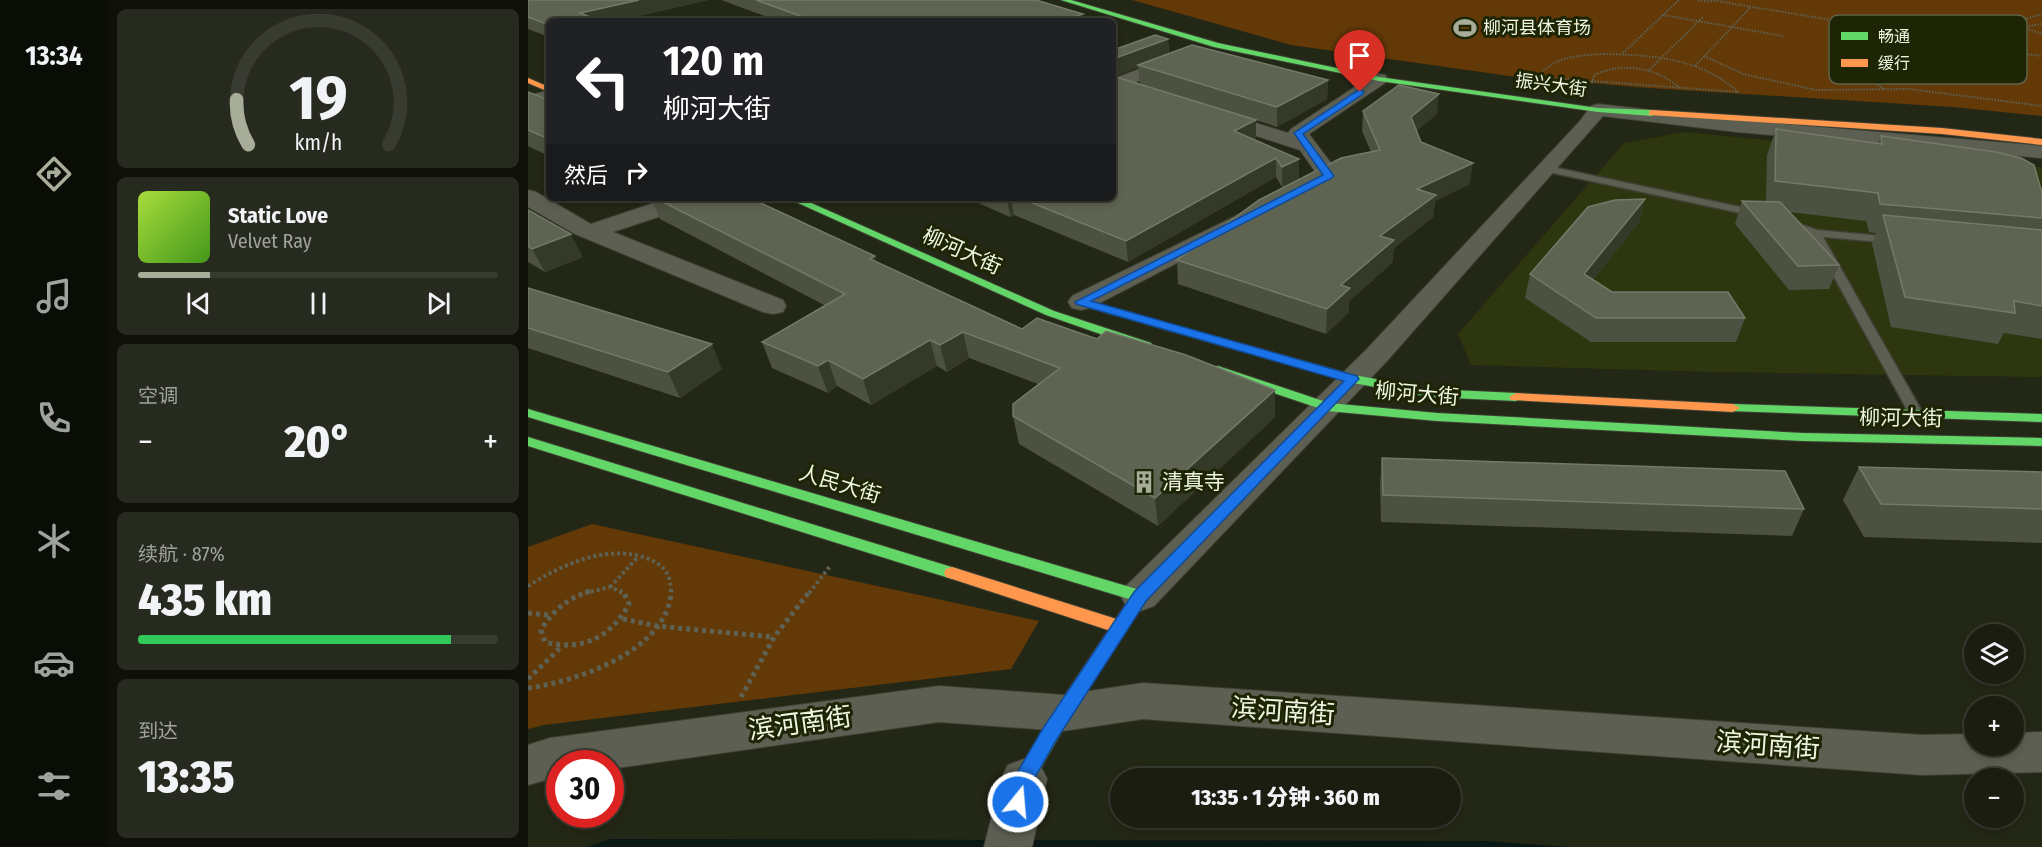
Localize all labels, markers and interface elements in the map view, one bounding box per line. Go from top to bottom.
sports icon: 柳河县体育场 [1452,15,1478,41]
legend [1829,15,2027,84]
place label: 柳河县体育场 [1483,17,1591,39]
text: 畅通 [1878,27,1910,46]
pin [1334,30,1385,92]
text: 120 m [663,36,764,86]
icon: arrive [1343,39,1376,72]
text: 13:34 [25,40,83,72]
icon: left [564,42,642,120]
text: 缓行 [1878,54,1910,73]
text: 19 [289,61,347,136]
street label: 振兴大街 [1514,69,1588,101]
text: 柳河大街 [663,93,771,125]
text: km/h [294,131,342,157]
icon: directions [33,153,75,195]
icon: right [620,156,653,189]
text: 然后 [564,162,608,189]
text: Static Love [228,202,328,229]
street label: 柳河大街 [918,222,1006,280]
text: Velvet Ray [228,229,312,253]
icon: music [33,275,75,317]
icon: previous [182,287,215,320]
icon: pause [302,287,335,320]
icon: next [422,287,455,320]
street label: 柳河大街 [1374,377,1460,411]
text: 空调 [138,384,178,408]
icon: phone [33,397,75,439]
street label: 柳河大街 [1859,404,1943,432]
text: 20° [284,415,351,469]
text: − [138,422,153,462]
text: + [483,422,498,462]
street label: 人民大街 [796,459,884,509]
building icon: 清真寺 [1131,469,1157,495]
place label: 清真寺 [1162,469,1225,495]
icon: climate [33,520,75,562]
text: 续航 · 87% [138,542,225,566]
text: 435 km [138,573,272,627]
map controls [1964,624,2024,828]
button: layers [1964,624,2024,684]
icon: car [33,642,75,684]
street label: 滨河南街 [1230,692,1336,731]
button: + [1964,696,2024,756]
street label: 滨河南街 [746,701,854,746]
text: 到达 [138,719,178,743]
street label: 滨河南街 [1715,726,1821,765]
text: 13:35 [138,750,234,804]
speed limit sign: 30 [546,750,624,828]
icon: filters [33,765,75,807]
button: − [1964,768,2024,828]
position arrow [986,770,1050,834]
text: 13:35 · 1 分钟 · 360 m [1191,784,1380,811]

